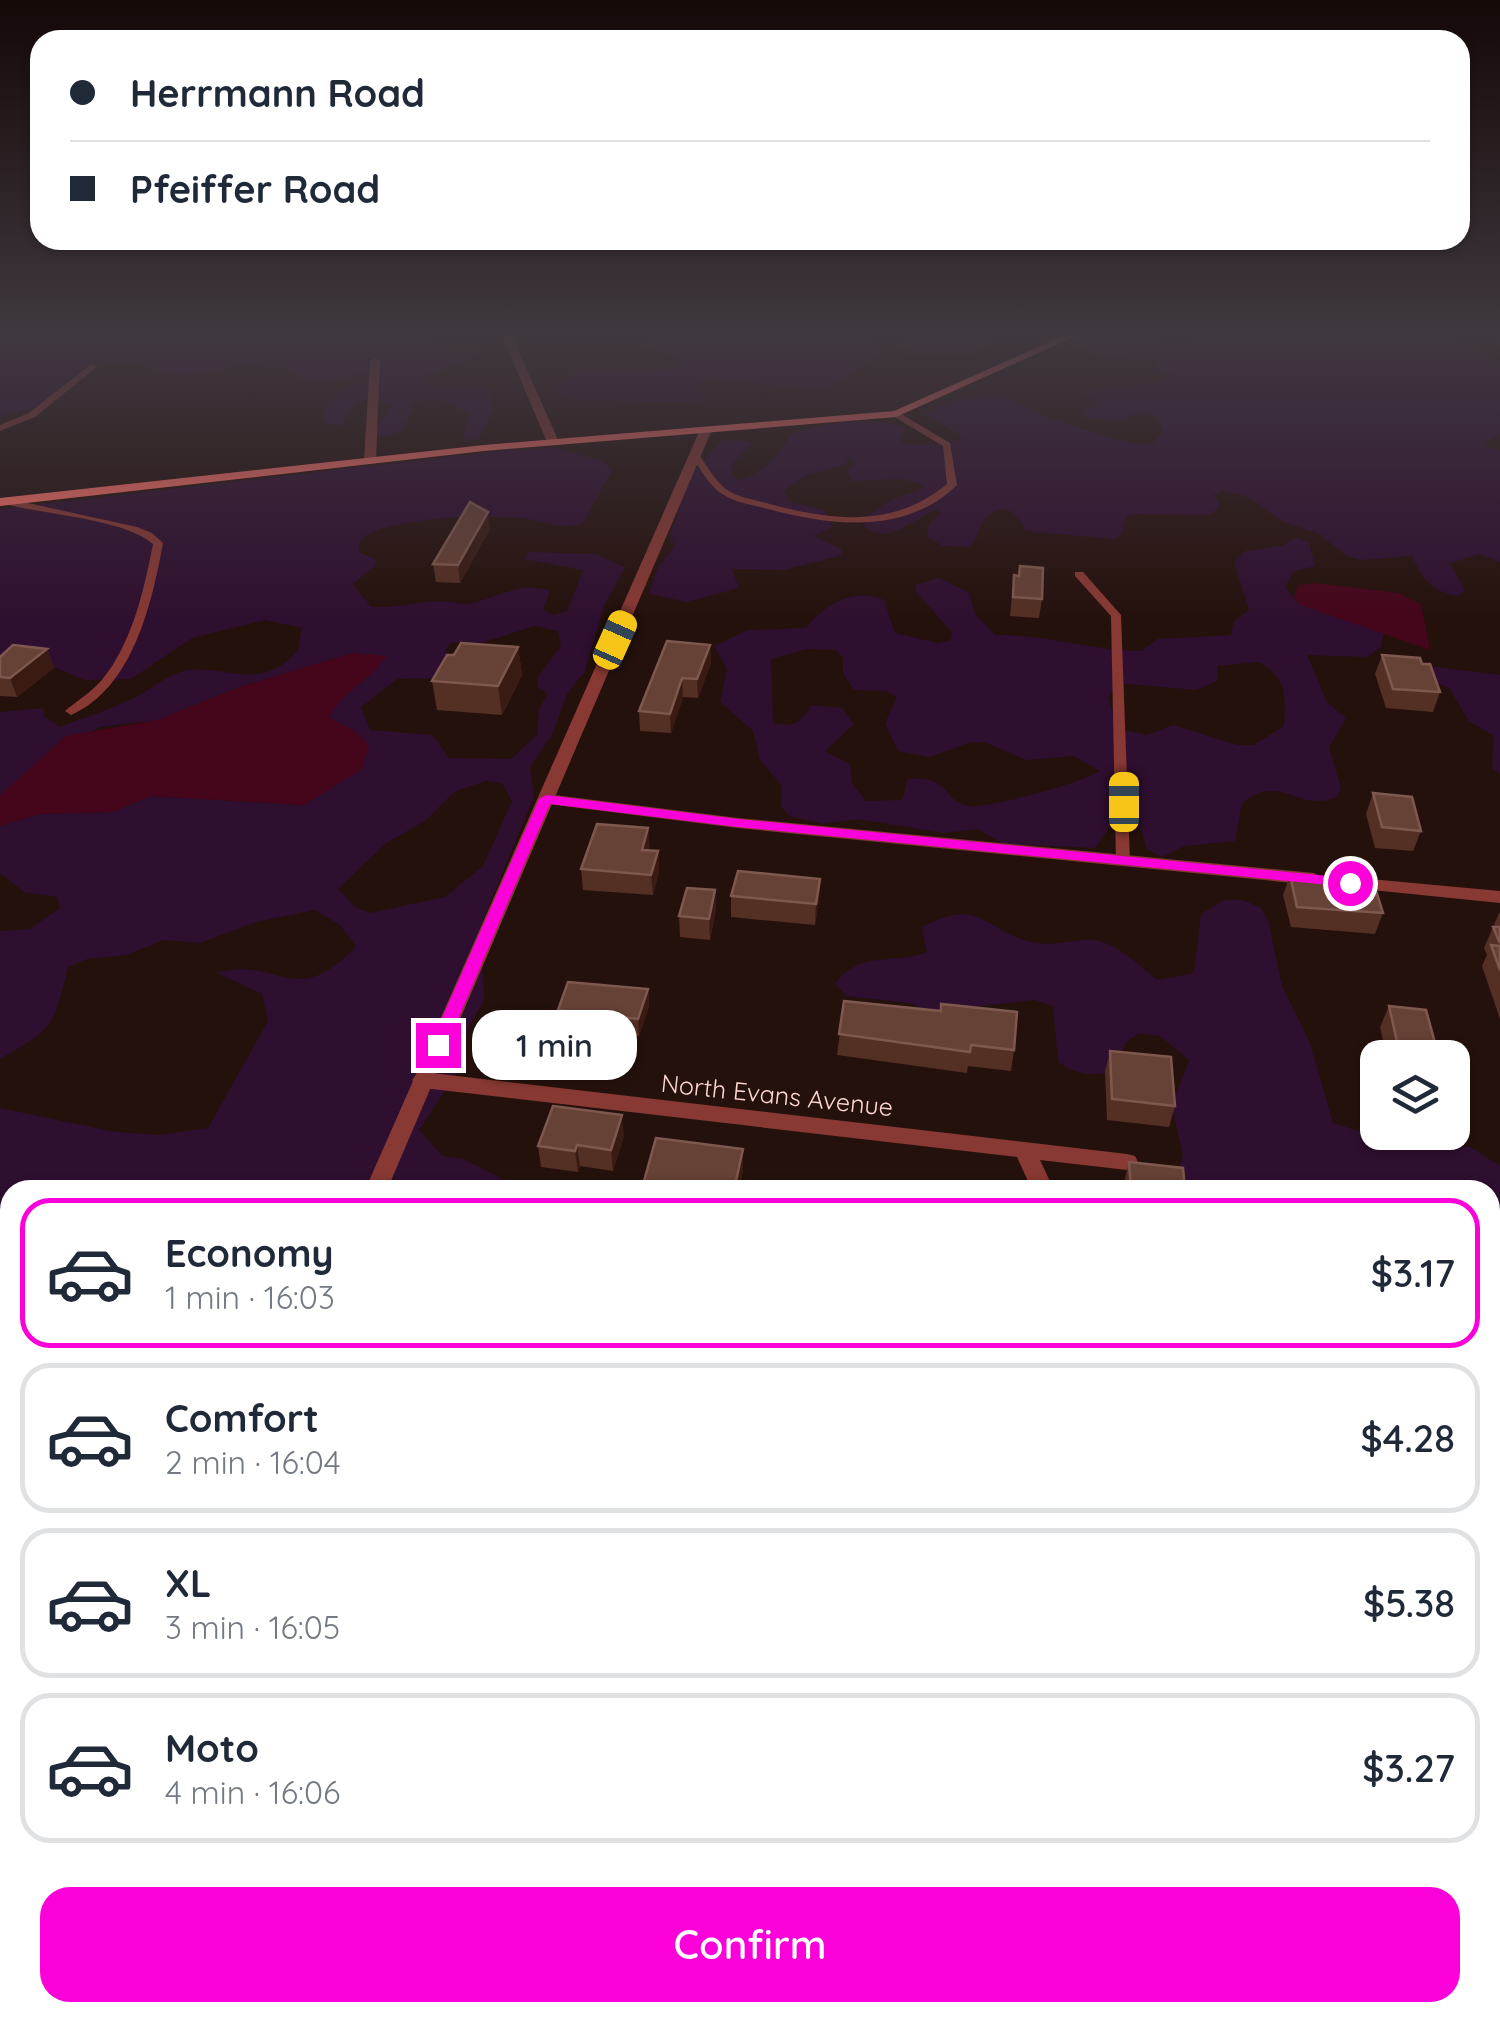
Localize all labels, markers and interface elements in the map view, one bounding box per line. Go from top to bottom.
text: Herrmann Road [130,69,425,117]
text: Pfeiffer Road [130,165,380,213]
car [589,606,641,674]
car [1109,772,1139,832]
route start [1328,861,1373,906]
callout: 1 min [473,1010,638,1080]
route end [416,1023,461,1068]
text: 1 min [516,1025,593,1065]
map controls [1360,1040,1470,1150]
button: layers [1360,1040,1470,1150]
street label: North Evans Avenue [660,1067,895,1122]
icon: car [45,1228,135,1318]
text: Economy [165,1229,334,1277]
text: $3.17 [1371,1249,1455,1297]
text: 1 min · 16:03 [165,1277,335,1317]
icon: car [45,1393,135,1483]
text: Comfort [165,1394,319,1442]
text: $4.28 [1360,1414,1455,1462]
text: 2 min · 16:04 [165,1442,341,1482]
icon: car [45,1558,135,1648]
text: XL [165,1559,211,1607]
text: $5.38 [1363,1579,1455,1627]
text: 3 min · 16:05 [165,1607,340,1647]
icon: car [45,1723,135,1813]
text: Moto [165,1724,259,1772]
text: $3.27 [1362,1744,1455,1792]
text: 4 min · 16:06 [165,1772,340,1812]
button: Confirm [40,1887,1460,2002]

